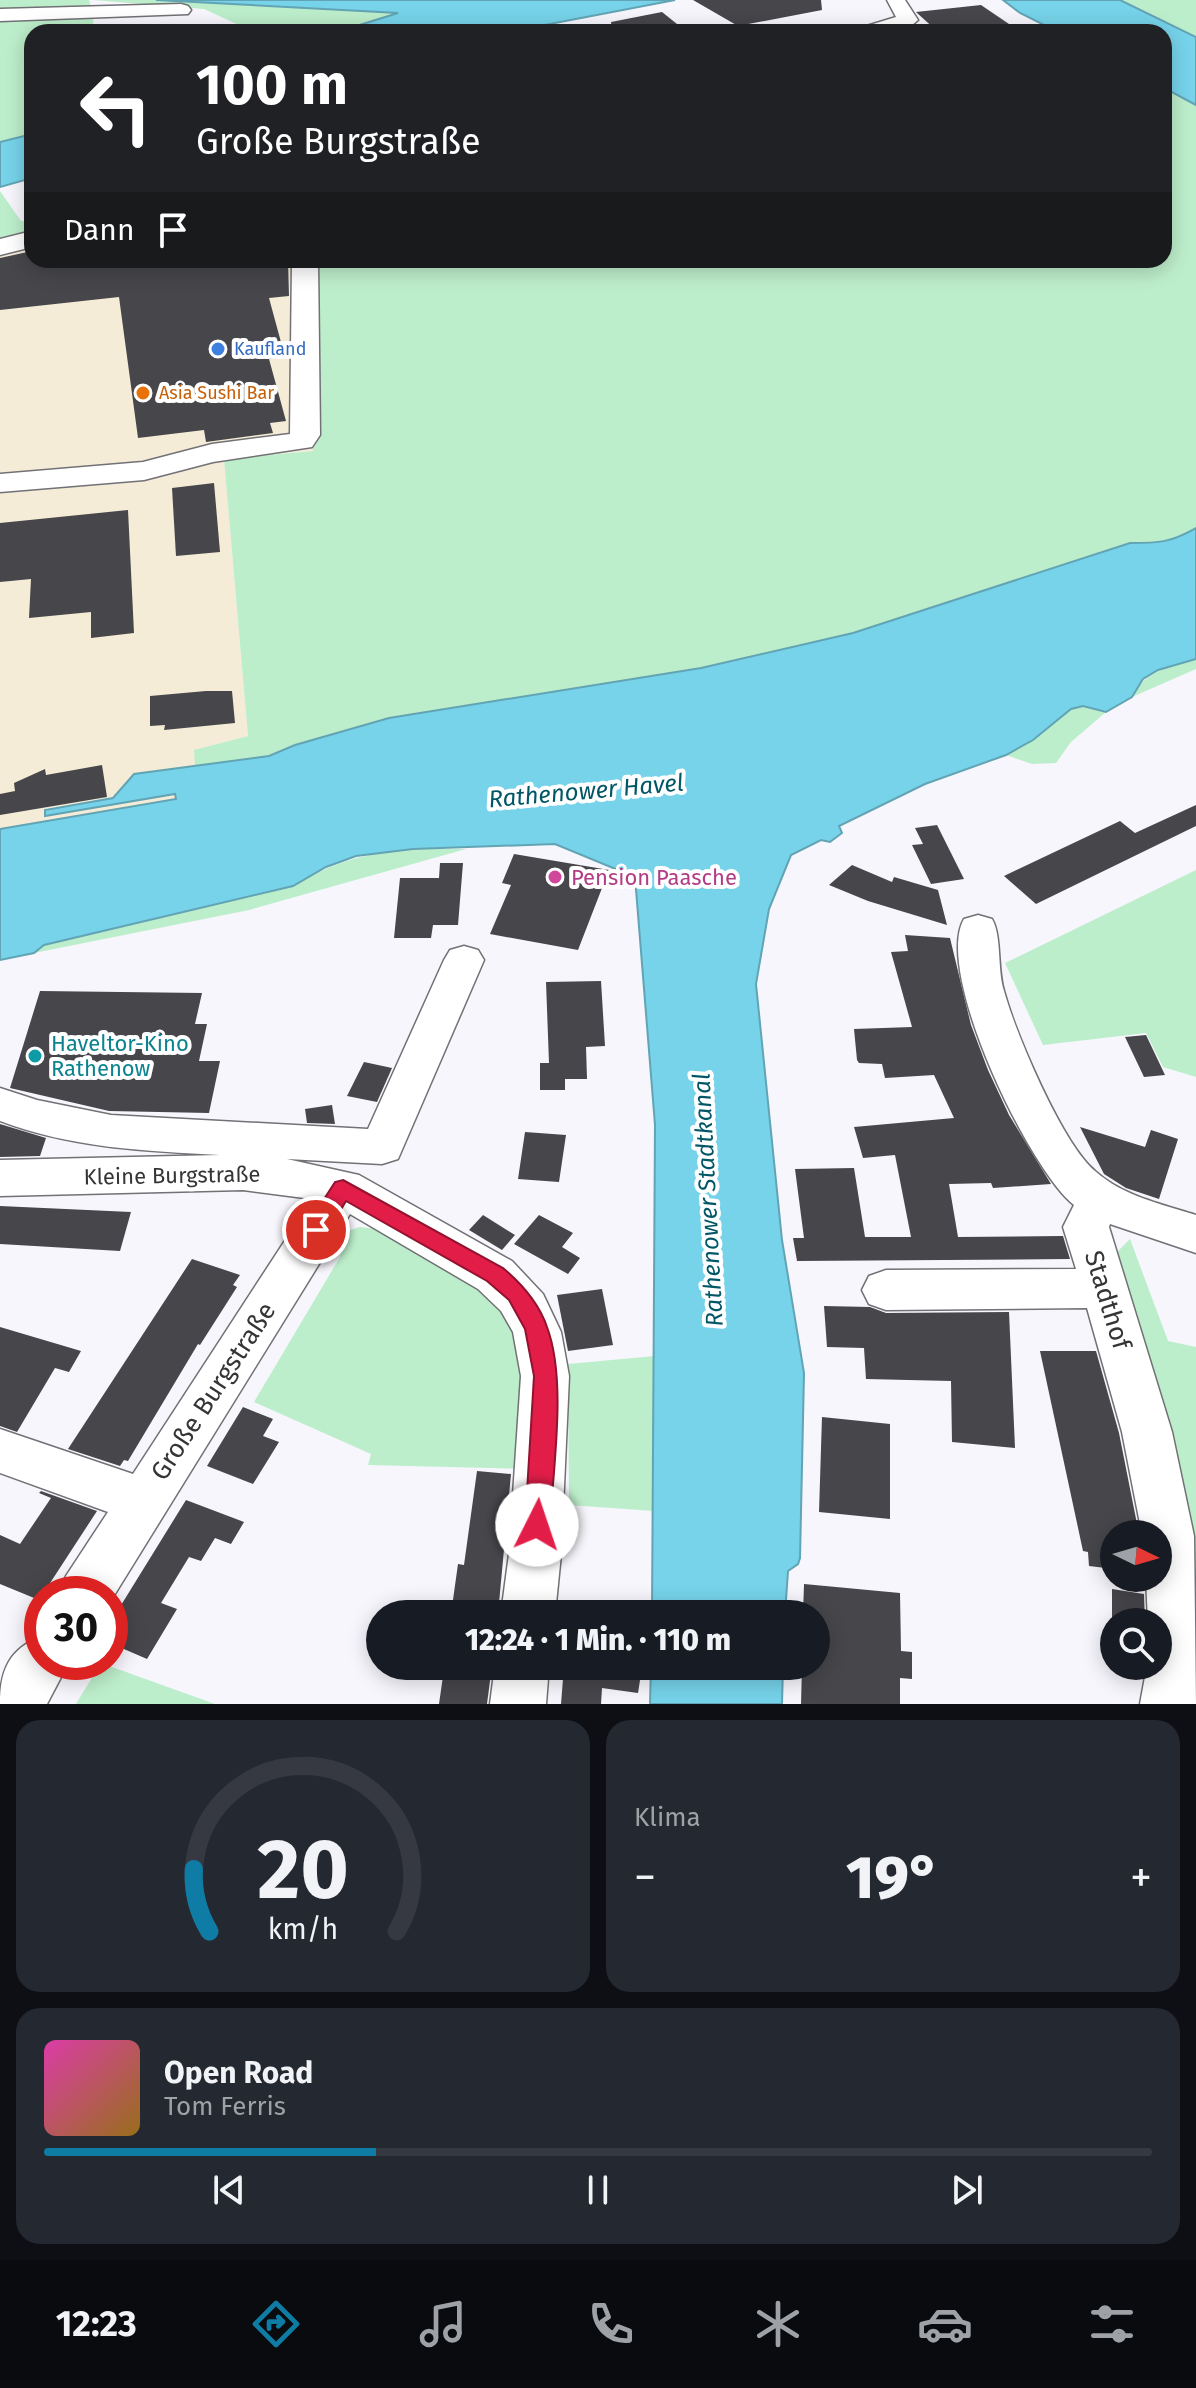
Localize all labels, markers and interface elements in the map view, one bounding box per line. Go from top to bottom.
text: 100 m [196,52,348,119]
icon: left [64,56,168,160]
text: Große Burgstraße [196,120,481,164]
icon: arrive [151,208,195,252]
text: Dann [64,212,135,248]
place label: Kaufland [234,338,306,360]
marker: Kaufland [209,340,227,358]
place label: Asia Sushi Bar [159,382,274,404]
marker: Asia Sushi Bar [134,384,152,402]
water label: Rathenower Havel [487,769,685,813]
place label: Pension Paasche [571,864,737,891]
marker: Pension Paasche [546,868,564,886]
place label: Haveltor-Kino Rathenow [51,1030,189,1082]
marker: Haveltor-Kino Rathenow [26,1047,44,1065]
water label: Rathenower Stadtkanal [687,1073,729,1327]
street label: Kleine Burgstraße [83,1160,261,1191]
pin [282,1196,350,1264]
icon: arrive [294,1208,338,1252]
street label: Stadthof [1078,1247,1138,1355]
street label: Große Burgstraße [144,1297,282,1486]
position arrow [495,1483,579,1567]
north arrow [1100,1520,1172,1592]
map controls [1100,1520,1172,1680]
speed limit sign: 30 [24,1576,128,1680]
button: search [1100,1608,1172,1680]
text: 12:24 · 1 Min. · 110 m [465,1622,731,1658]
text: Klima [634,1802,701,1833]
text: 20 [257,1820,349,1920]
text: 19° [846,1842,940,1914]
text: − [634,1851,656,1904]
text: + [1130,1851,1152,1904]
text: km/h [268,1912,338,1947]
text: Open Road [164,2055,313,2091]
text: Tom Ferris [164,2091,286,2122]
icon: previous [207,2168,251,2212]
icon: pause [576,2168,620,2212]
icon: next [945,2168,989,2212]
icon: directions [248,2296,304,2352]
icon: music [415,2296,471,2352]
icon: phone [583,2296,639,2352]
icon: climate [750,2296,806,2352]
icon: car [917,2296,973,2352]
icon: filters [1084,2296,1140,2352]
text: 12:23 [56,2302,137,2346]

